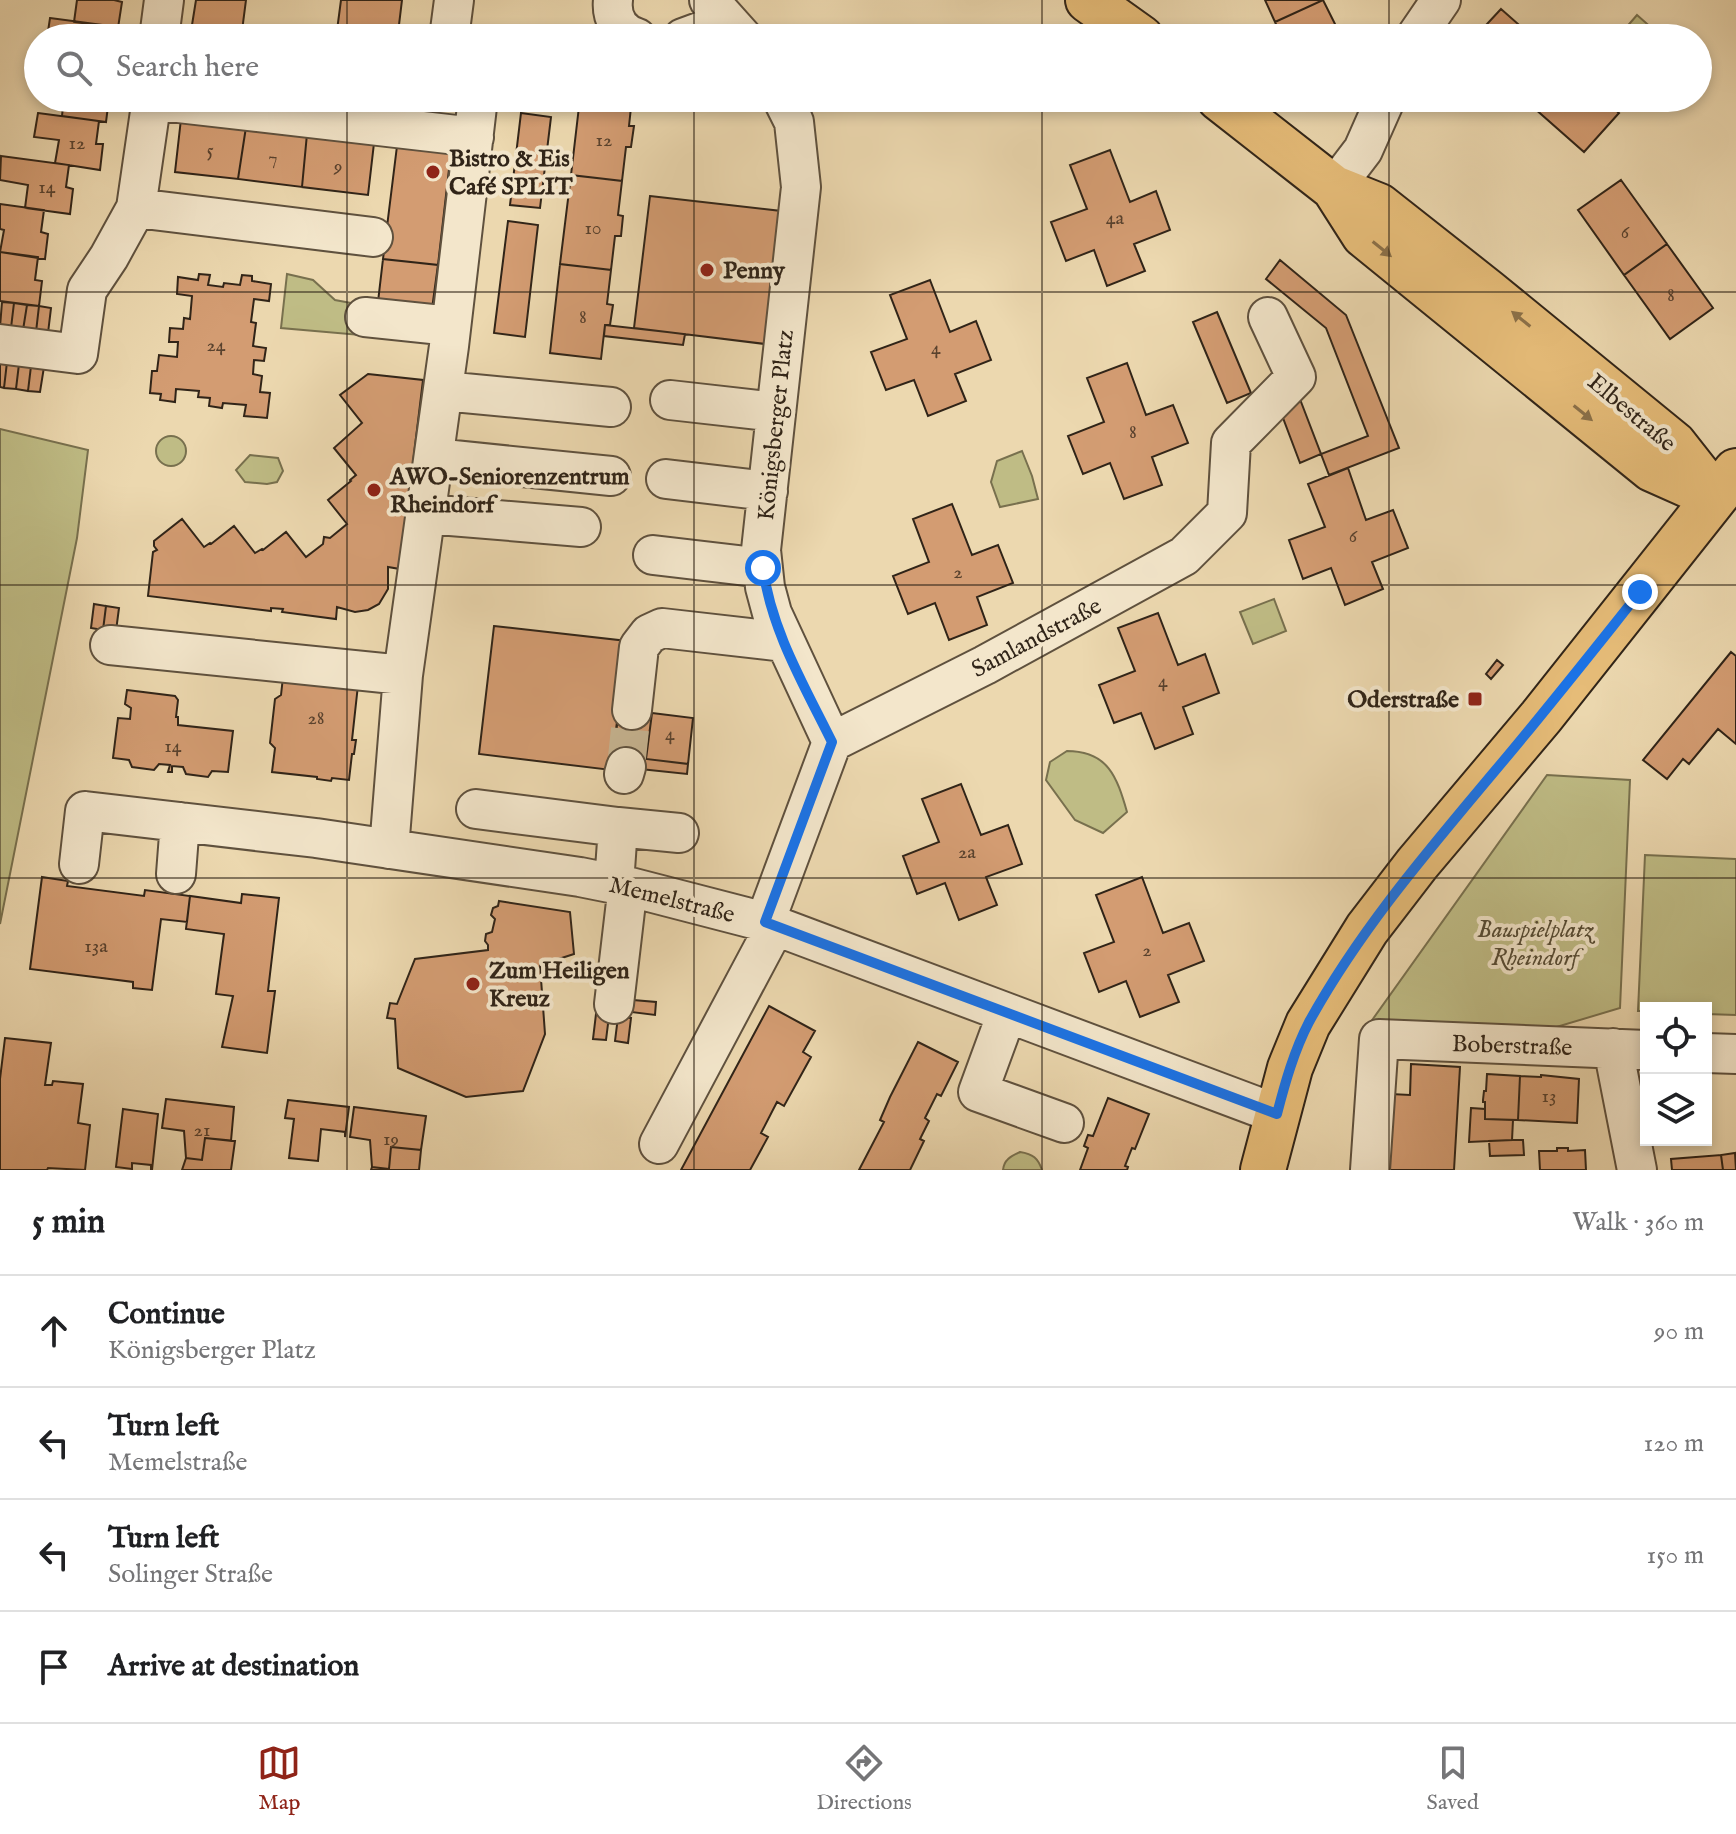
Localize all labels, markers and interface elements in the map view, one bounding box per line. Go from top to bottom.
search box [24,24,1712,112]
icon: search [52,46,96,90]
text: Search here [116,49,259,87]
house number: 12 [596,128,612,153]
house number: 12 [69,131,85,156]
house number: 5 [206,138,214,163]
place label: Bistro & Eis Café SPLIT [449,144,573,203]
house number: 7 [268,146,278,171]
house number: 9 [333,154,342,179]
marker: Bistro & Eis Café SPLIT [424,163,442,181]
house number: 14 [38,175,56,200]
house number: 4a [1106,206,1125,231]
house number: 10 [584,216,602,241]
house number: 6 [1621,220,1630,245]
one-way arrow [1372,240,1392,257]
place label: Penny [723,256,786,287]
marker: Penny [698,261,716,279]
house number: 8 [1667,283,1675,308]
house number: 8 [579,305,587,330]
one-way arrow [1512,311,1532,328]
street label: Königsberger Platz [751,328,802,522]
house number: 24 [206,333,226,358]
house number: 4 [931,336,941,361]
street label: Elbestraße [1580,367,1682,459]
one-way arrow [1573,404,1593,421]
house number: 8 [1129,420,1137,445]
place label: AWO-Seniorenzentrum Rheindorf [389,462,630,521]
marker: AWO-Seniorenzentrum Rheindorf [365,481,383,499]
house number: 6 [1349,524,1358,549]
route start [745,550,781,586]
house number: 2 [953,560,963,585]
route end [1622,574,1658,610]
street label: Samlandstraße [966,591,1107,686]
house number: 4 [1158,669,1168,694]
place label: Oderstraße [1347,685,1459,716]
marker: Oderstraße [1466,690,1484,708]
house number: 28 [307,706,325,731]
house number: 4 [665,722,675,747]
house number: 14 [164,734,182,759]
house number: 2a [958,840,976,865]
street label: Memelstraße [605,870,738,931]
park label: Bauspielplatz Rheindorf [1477,915,1596,974]
house number: 13a [84,934,108,959]
house number: 2 [1142,938,1152,963]
place label: Zum Heiligen Kreuz [489,956,630,1015]
marker: Zum Heiligen Kreuz [464,975,482,993]
map controls [1640,1002,1712,1146]
button: locate [1640,1002,1712,1074]
street label: Boberstraße [1451,1029,1573,1064]
button: layers [1640,1074,1712,1146]
house number: 13 [1542,1084,1556,1109]
house number: 21 [194,1118,210,1143]
house number: 19 [383,1127,399,1152]
text: 5 min [32,1201,105,1244]
text: Walk · 360 m [1572,1206,1704,1239]
text: Continue [108,1296,225,1334]
icon: ahead [32,1309,76,1353]
text: 90 m [1654,1315,1704,1348]
text: Königsberger Platz [108,1334,316,1367]
text: Turn left [108,1408,219,1446]
icon: left [32,1421,76,1465]
text: 120 m [1644,1427,1704,1460]
text: Memelstraße [108,1446,247,1479]
text: Turn left [108,1520,219,1558]
icon: left [32,1533,76,1577]
text: 150 m [1646,1539,1704,1572]
text: Solinger Straße [108,1558,273,1591]
icon: arrive [32,1645,76,1689]
text: Arrive at destination [108,1648,359,1686]
tab: Map [257,1741,301,1817]
tab: Directions [816,1741,912,1817]
tab: Saved [1427,1741,1479,1817]

